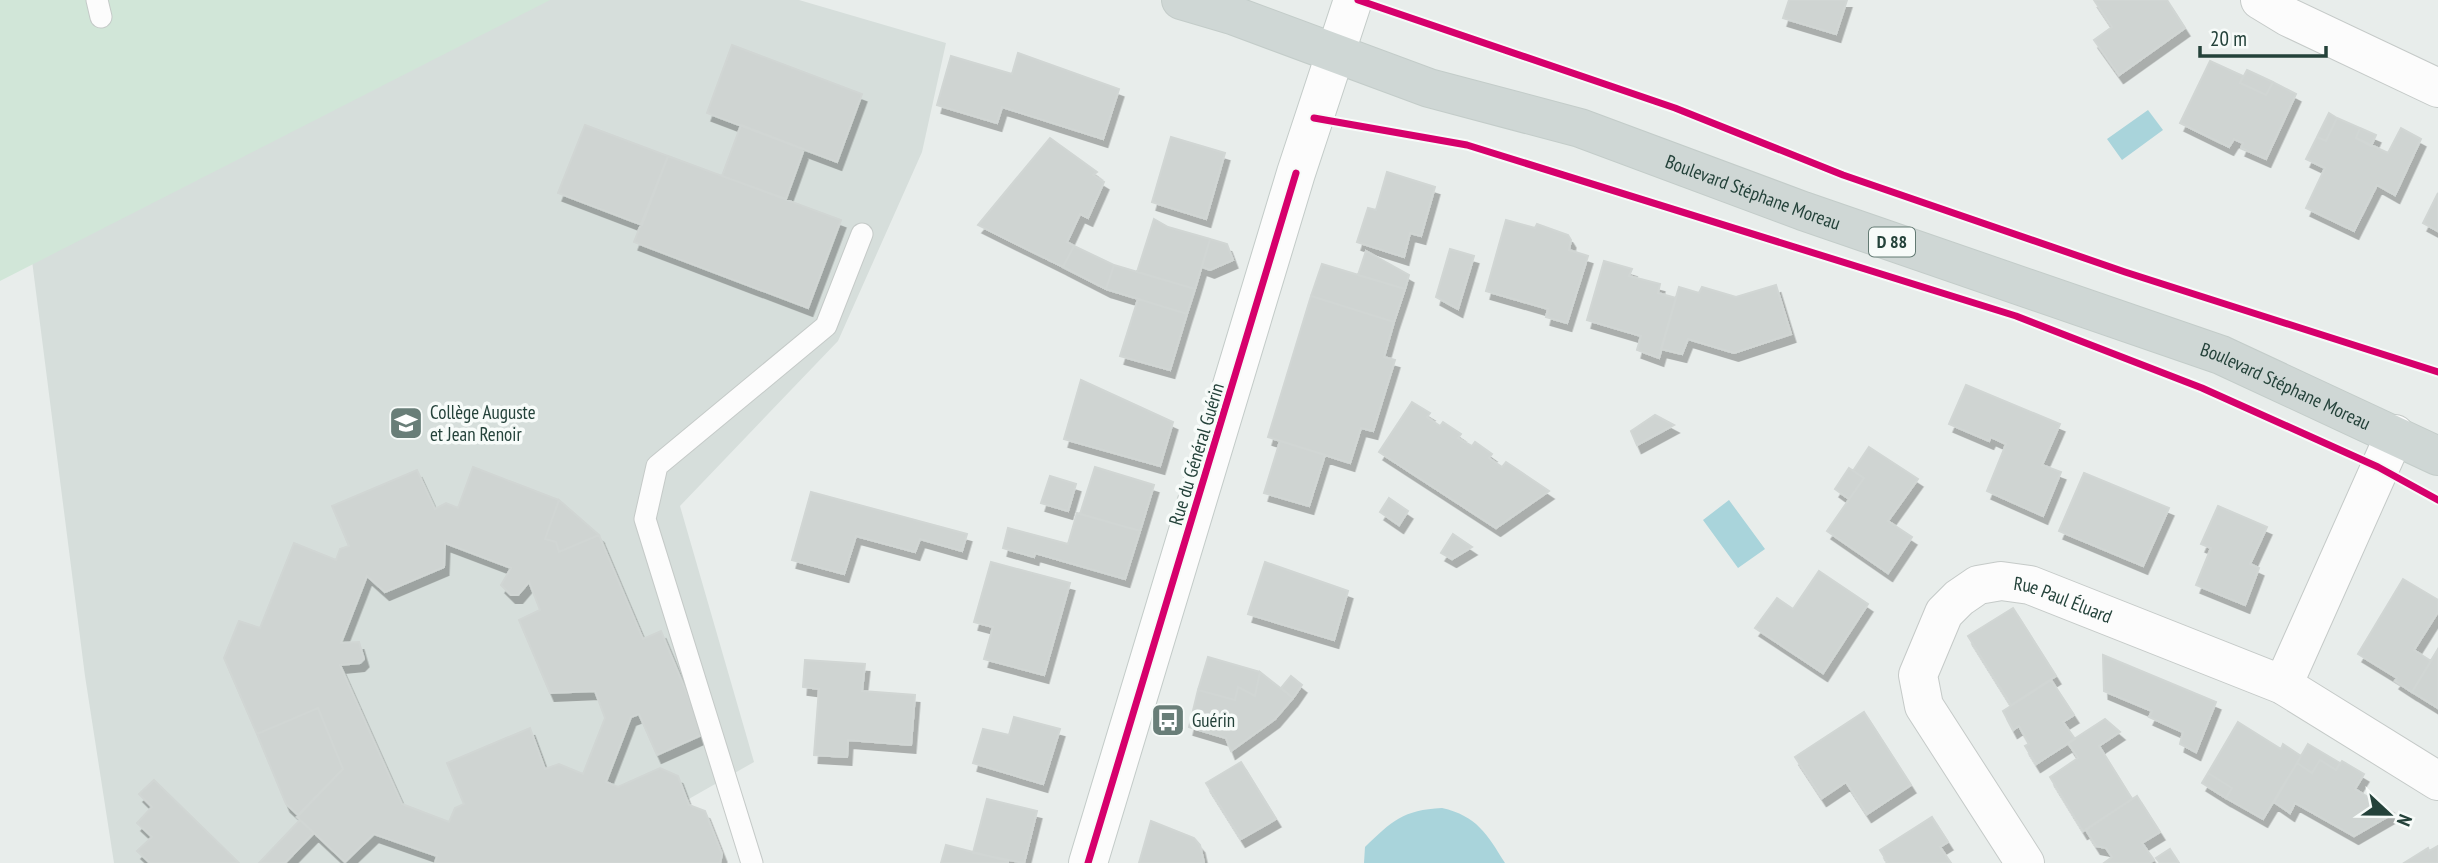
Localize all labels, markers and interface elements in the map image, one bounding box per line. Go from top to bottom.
scale bar [2200,14,2326,58]
text: 20 m [2210,25,2247,52]
street label: Boulevard Stéphane Moreau [1662,149,1844,235]
road number: D 88 [1869,228,1915,256]
street label: Boulevard Stéphane Moreau [2197,337,2375,435]
street label: Rue du Général Guérin [1163,380,1229,528]
place label: Collège Auguste et Jean Renoir [430,400,536,446]
school or university icon: Collège Auguste et Jean Renoir [387,404,425,442]
street label: Rue Paul Éluard [2012,571,2116,628]
bus stop icon: Guérin [1149,701,1187,739]
place label: Guérin [1192,708,1235,732]
north arrow [2354,779,2424,849]
text: N [2392,811,2418,830]

